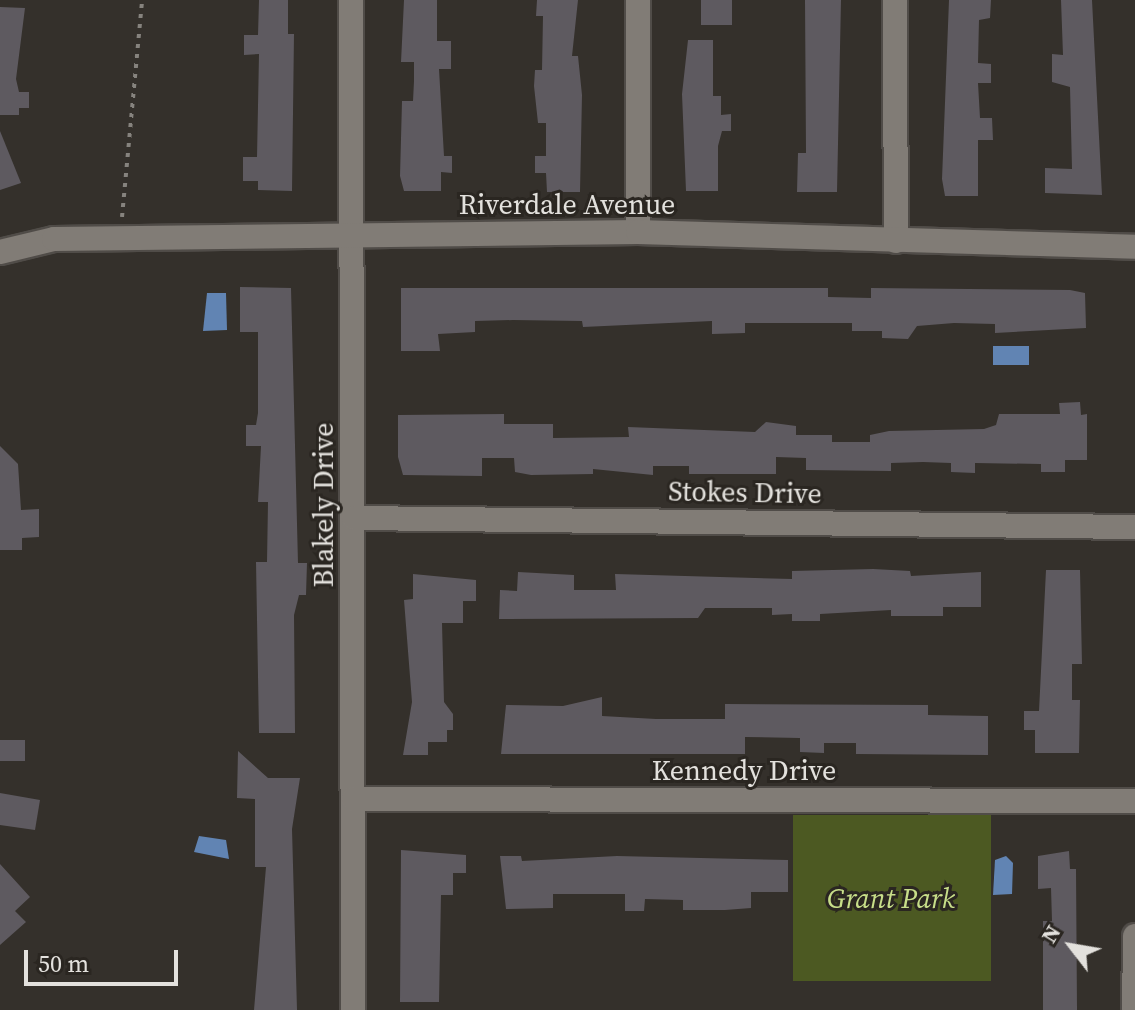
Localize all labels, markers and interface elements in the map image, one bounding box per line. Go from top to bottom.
street label: Riverdale Avenue [459,187,675,221]
street label: Blakely Drive [306,423,340,587]
street label: Stokes Drive [668,474,822,510]
street label: Kennedy Drive [652,753,836,787]
park label: Grant Park [827,881,955,915]
north arrow [1031,906,1111,986]
text: N [1033,919,1067,948]
scale bar [28,934,182,984]
text: 50 m [38,947,89,980]

